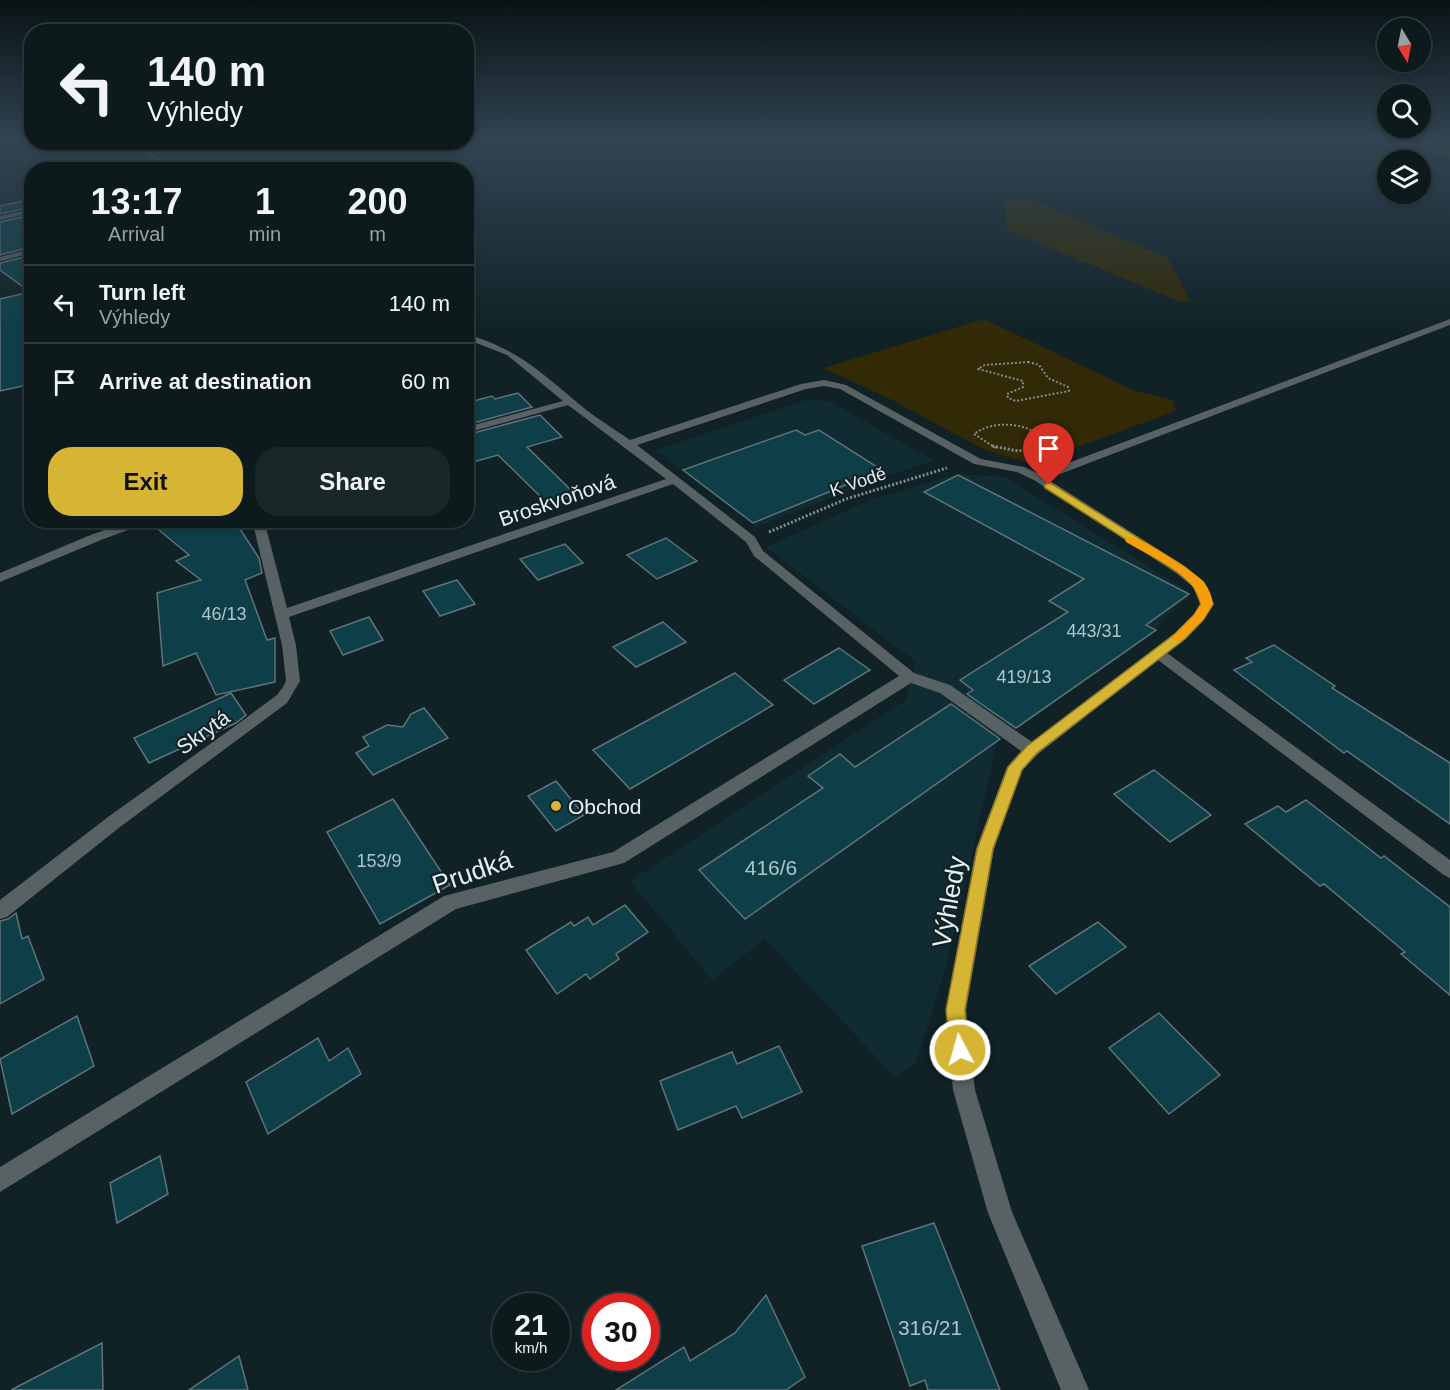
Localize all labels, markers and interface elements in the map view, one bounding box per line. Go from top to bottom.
north arrow [1377,18,1431,72]
map controls [1377,18,1431,204]
icon: left [48,48,126,126]
text: 140 m [147,48,266,95]
button: search [1377,84,1431,138]
text: Výhledy [147,97,243,127]
button: layers [1377,150,1431,204]
text: 13:17 [90,181,182,222]
text: 1 [255,181,275,222]
text: 200 [347,181,408,222]
text: Arrival [108,223,165,245]
text: min [249,223,281,245]
text: m [369,223,386,245]
text: Turn left [99,280,185,305]
icon: left [48,288,81,321]
text: 140 m [389,291,450,316]
text: Výhledy [99,306,170,328]
icon: arrive [48,366,81,399]
text: Arrive at destination [99,369,312,394]
text: 60 m [401,369,450,394]
pin [1023,423,1074,485]
icon: arrive [1032,432,1065,465]
button: Exit [48,447,243,516]
button: Share [255,447,450,516]
street label: K Vodě [827,463,889,501]
street label: Broskvoňová [496,469,618,531]
house number: 46/13 [201,604,247,624]
house number: 443/31 [1066,621,1122,641]
house number: 419/13 [996,667,1052,687]
street label: Skrytá [172,705,234,759]
place label: Obchod [568,795,642,818]
marker: Obchod [549,799,563,813]
street label: Prudká [428,844,516,900]
house number: 153/9 [356,851,402,871]
street label: Výhledy [926,854,972,950]
house number: 416/6 [745,856,797,879]
position arrow [928,1018,992,1082]
speed limit sign: 30 [582,1293,660,1371]
text: 21 [514,1308,548,1341]
house number: 316/21 [898,1316,962,1339]
text: km/h [515,1339,547,1356]

